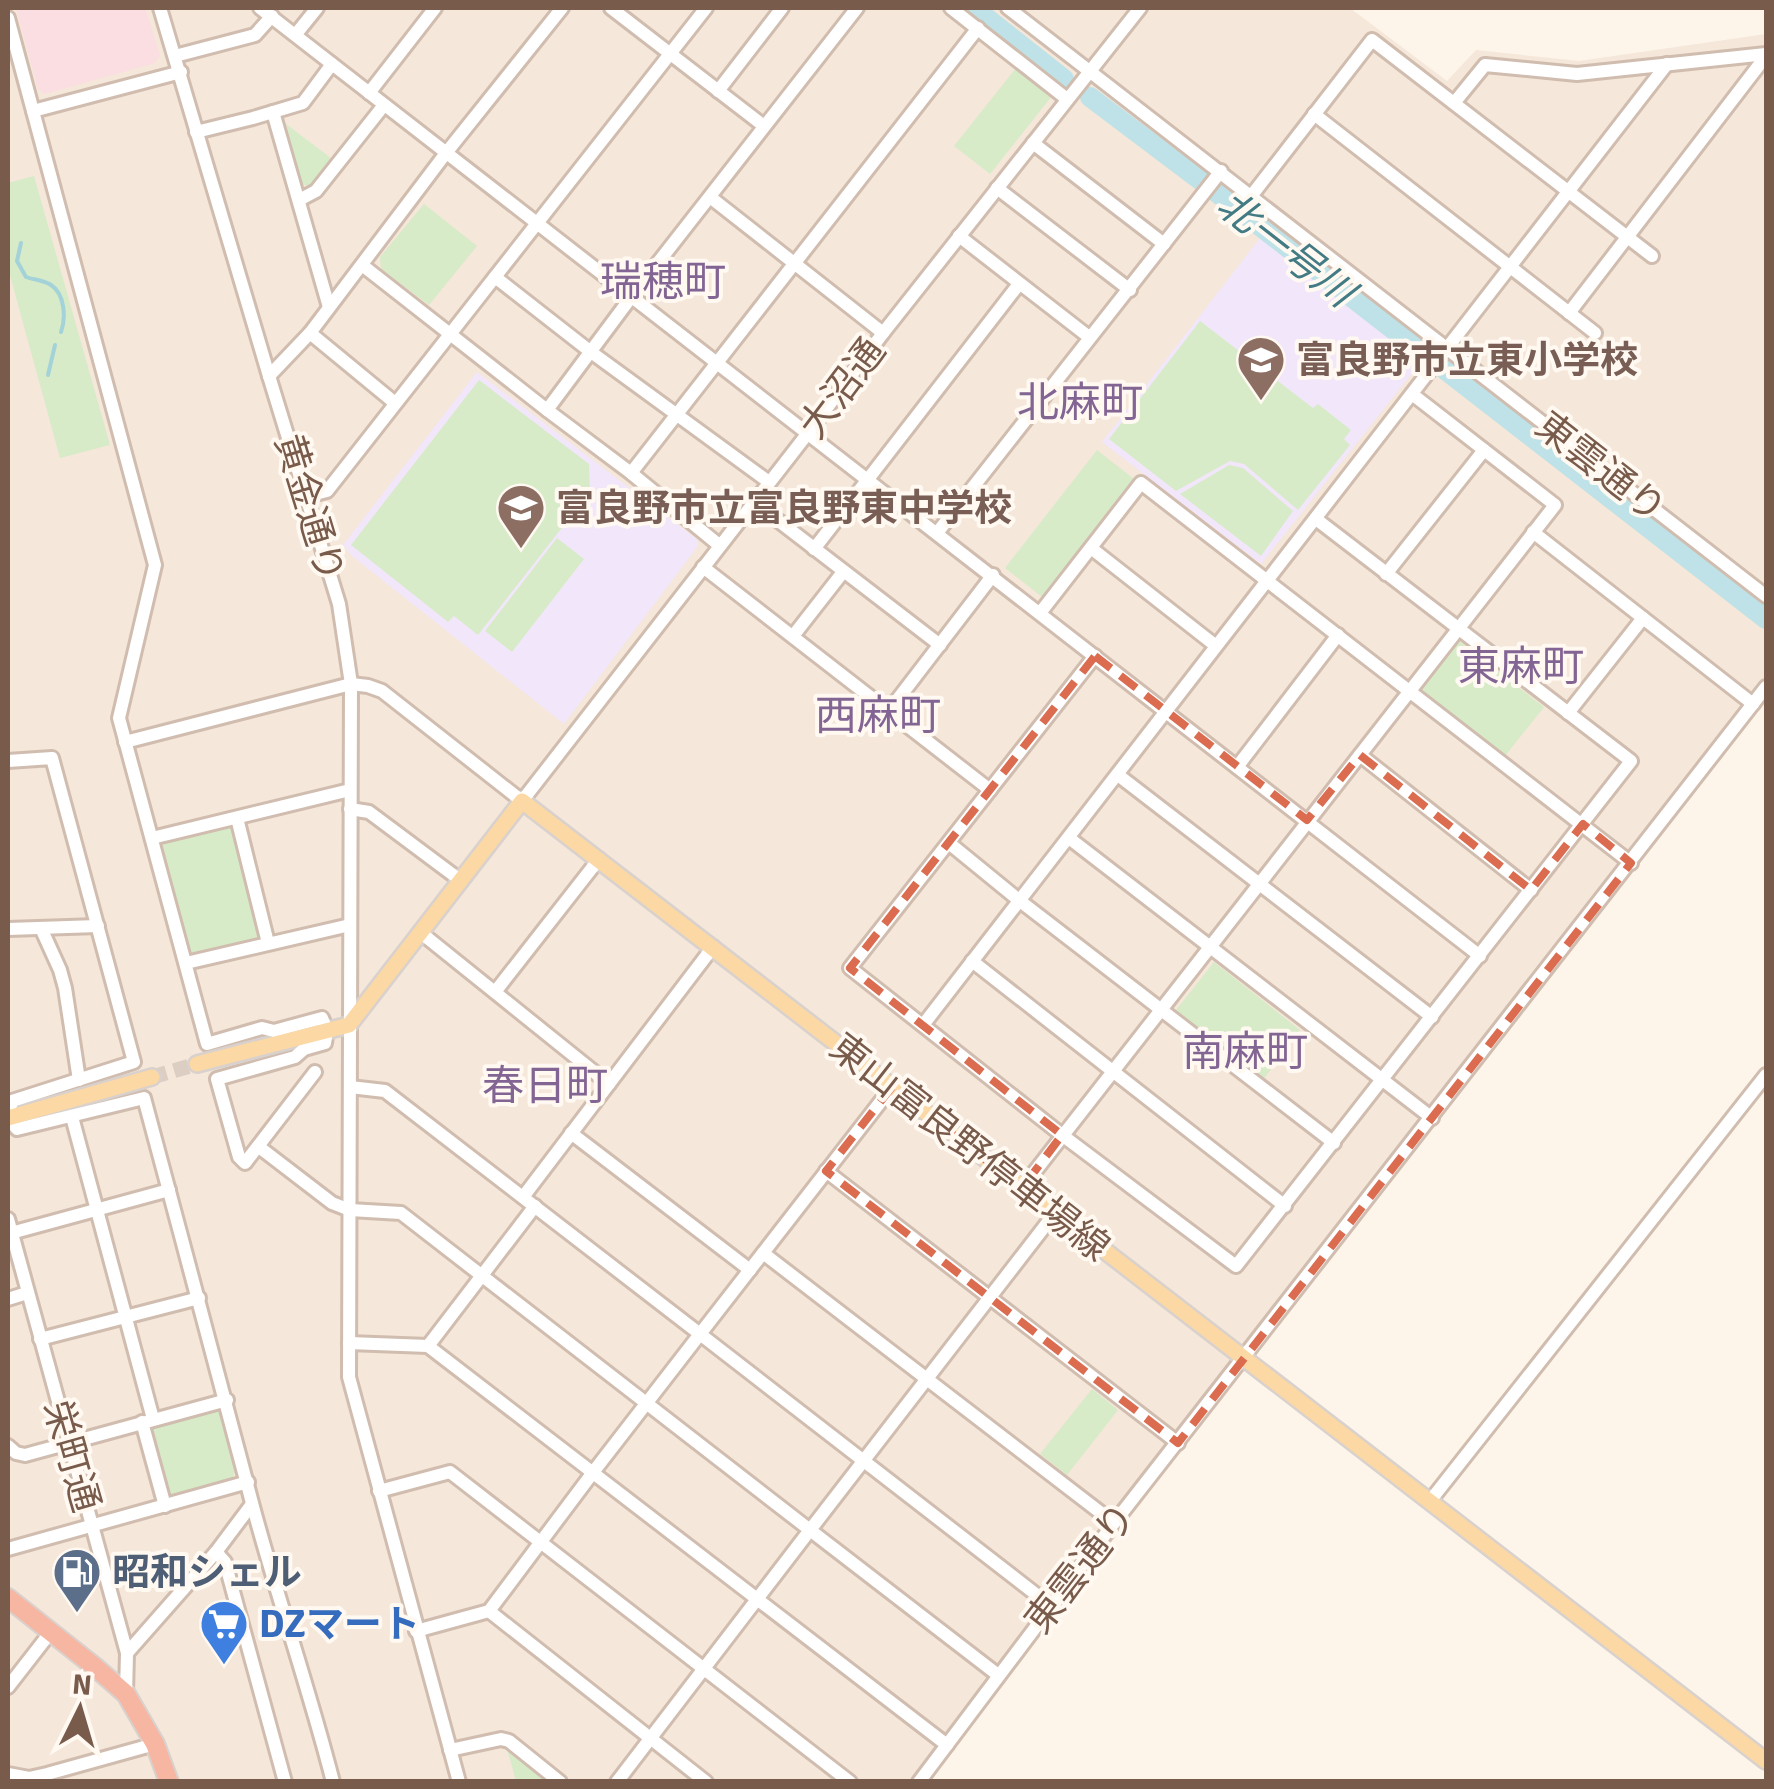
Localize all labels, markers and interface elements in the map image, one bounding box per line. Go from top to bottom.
water label: 北一号川 [1207,180,1367,320]
district label: 瑞穂町 [600,257,726,308]
street label: 大沼通 [789,329,895,448]
school or university icon: 富良野市立東小学校 [1235,334,1287,402]
place label: 富良野市立東小学校 [1296,337,1638,384]
district label: 北麻町 [1017,378,1143,429]
street label: 東雲通り [1526,402,1675,533]
street label: 黄金通り [265,429,354,588]
school or university icon: 富良野市立富良野東中学校 [495,482,547,550]
place label: 富良野市立富良野東中学校 [556,485,1012,532]
district label: 東麻町 [1458,642,1584,693]
district label: 西麻町 [815,691,941,742]
street label: 東山富良野停車場線 [820,1024,1119,1271]
district label: 南麻町 [1182,1027,1308,1078]
district label: 春日町 [482,1061,608,1112]
street label: 栄町通 [33,1395,110,1517]
street label: 東雲通り [1015,1494,1146,1643]
fuel station icon: 昭和シェル [51,1546,103,1614]
place label: 昭和シェル [112,1549,302,1596]
supermarket icon: DZマート [198,1598,250,1666]
place label: DZマート [259,1601,420,1648]
north arrow [30,1659,130,1759]
text: N [71,1667,93,1703]

